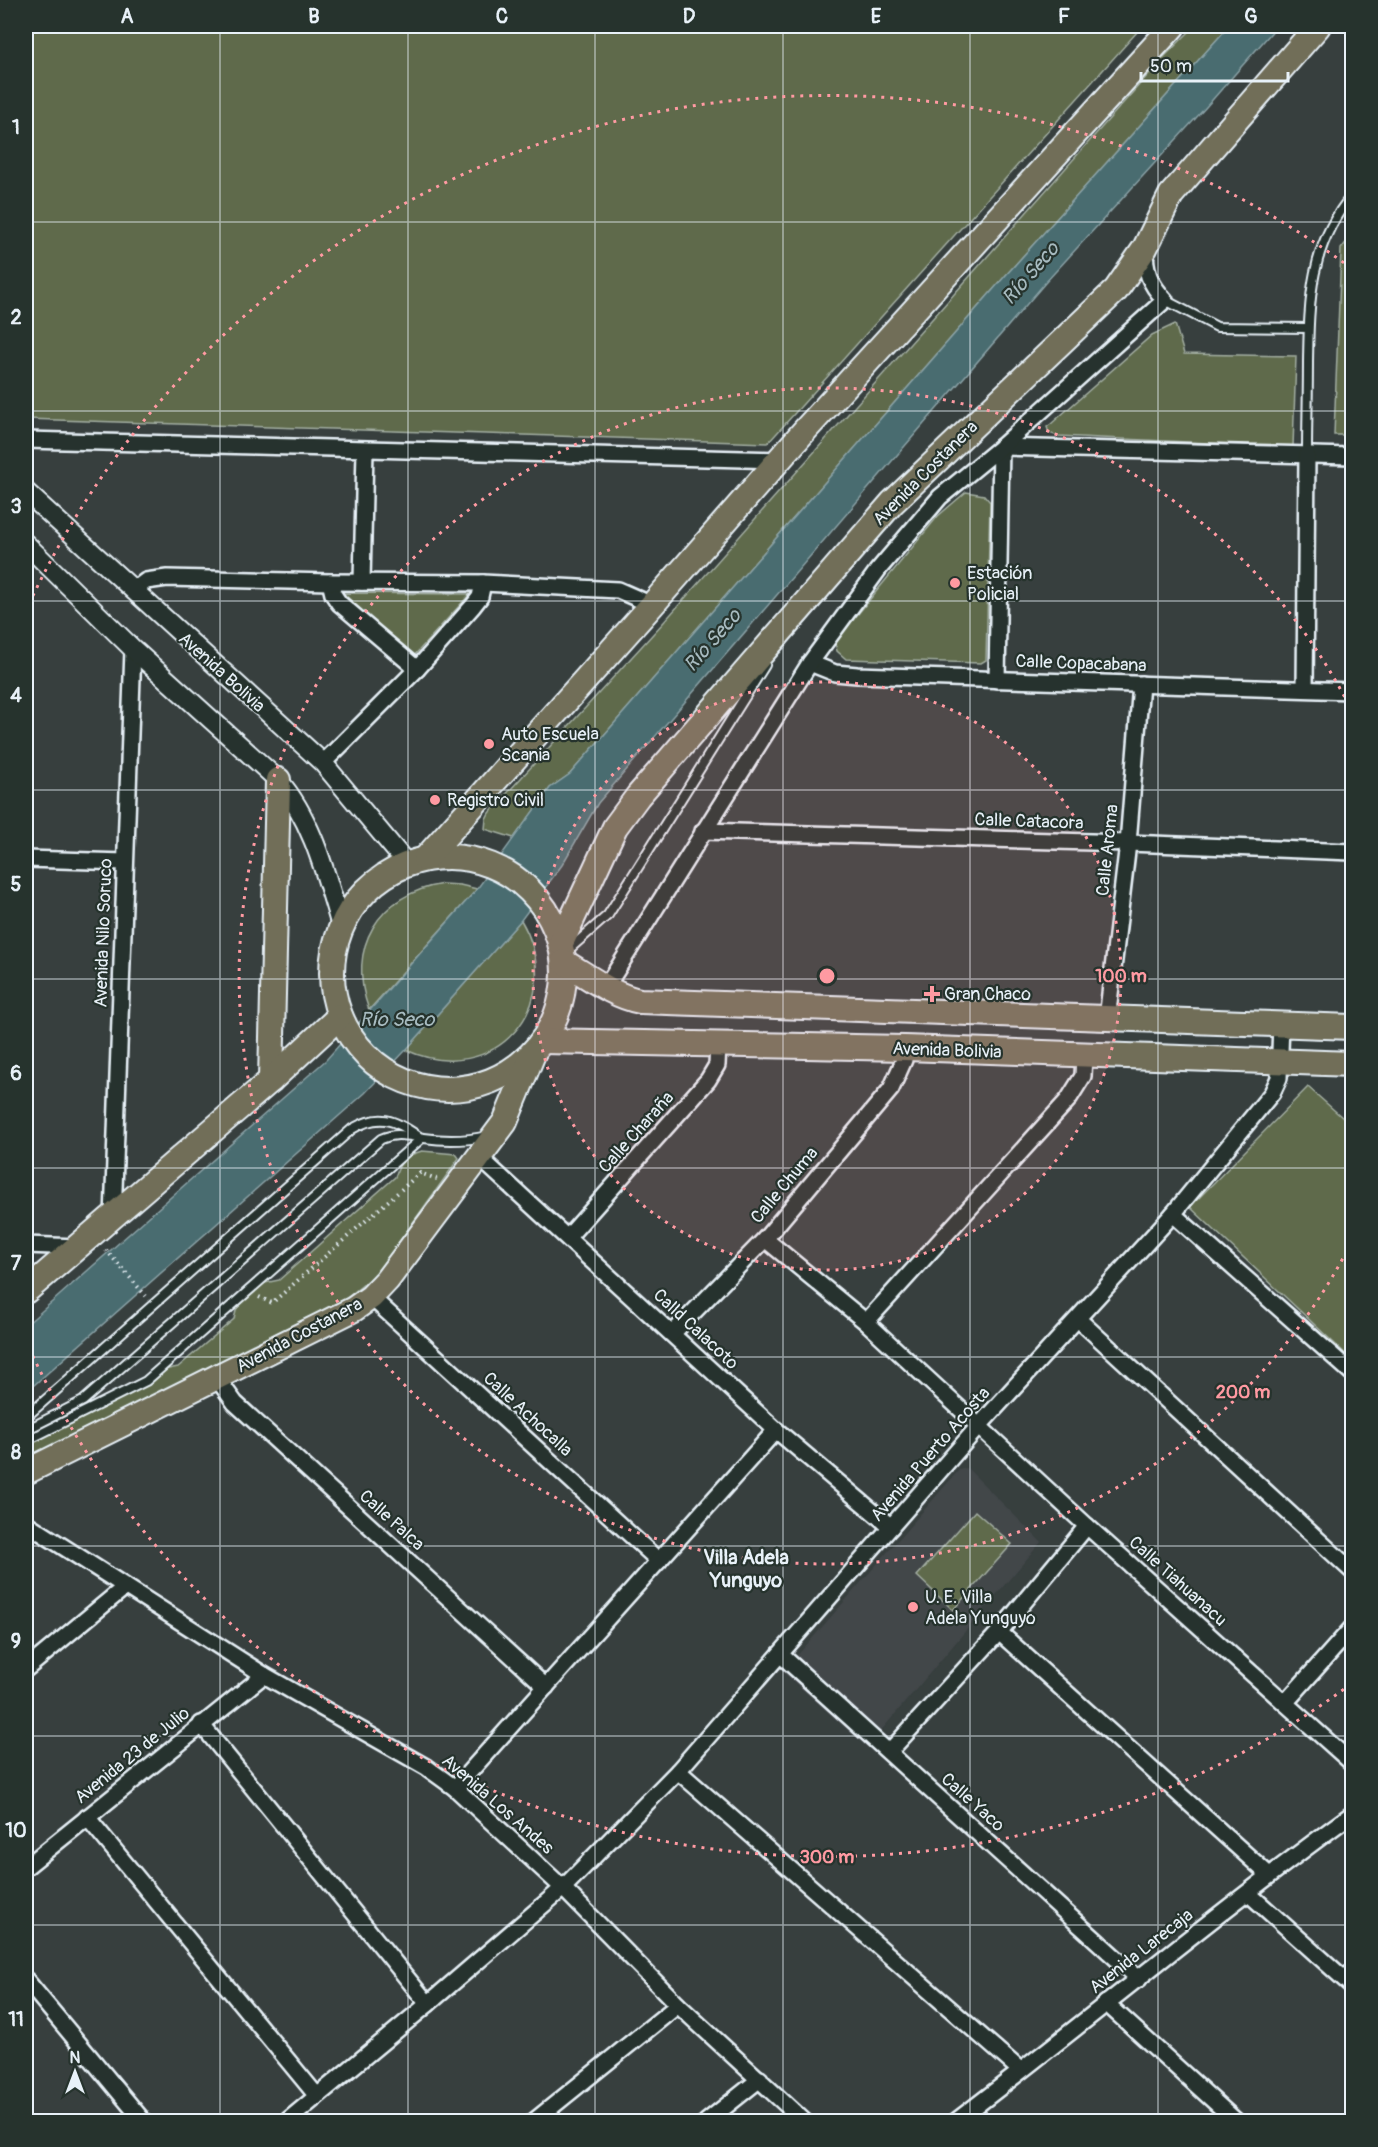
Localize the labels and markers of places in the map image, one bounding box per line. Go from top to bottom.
place label: Estación Policial [967,562,1032,606]
marker: Estación Policial [948,576,962,590]
place label: Auto Escuela Scania [501,723,599,767]
marker: Auto Escuela Scania [482,737,496,751]
place label: Registro Civil [447,789,544,812]
marker: Registro Civil [428,793,442,807]
centre of rings [817,966,837,986]
place label: Gran Chaco [944,983,1031,1006]
marker: Gran Chaco [925,987,939,1001]
place label: U. E. Villa Adela Yunguyo [925,1586,1036,1630]
marker: U. E. Villa Adela Yunguyo [906,1600,920,1614]

